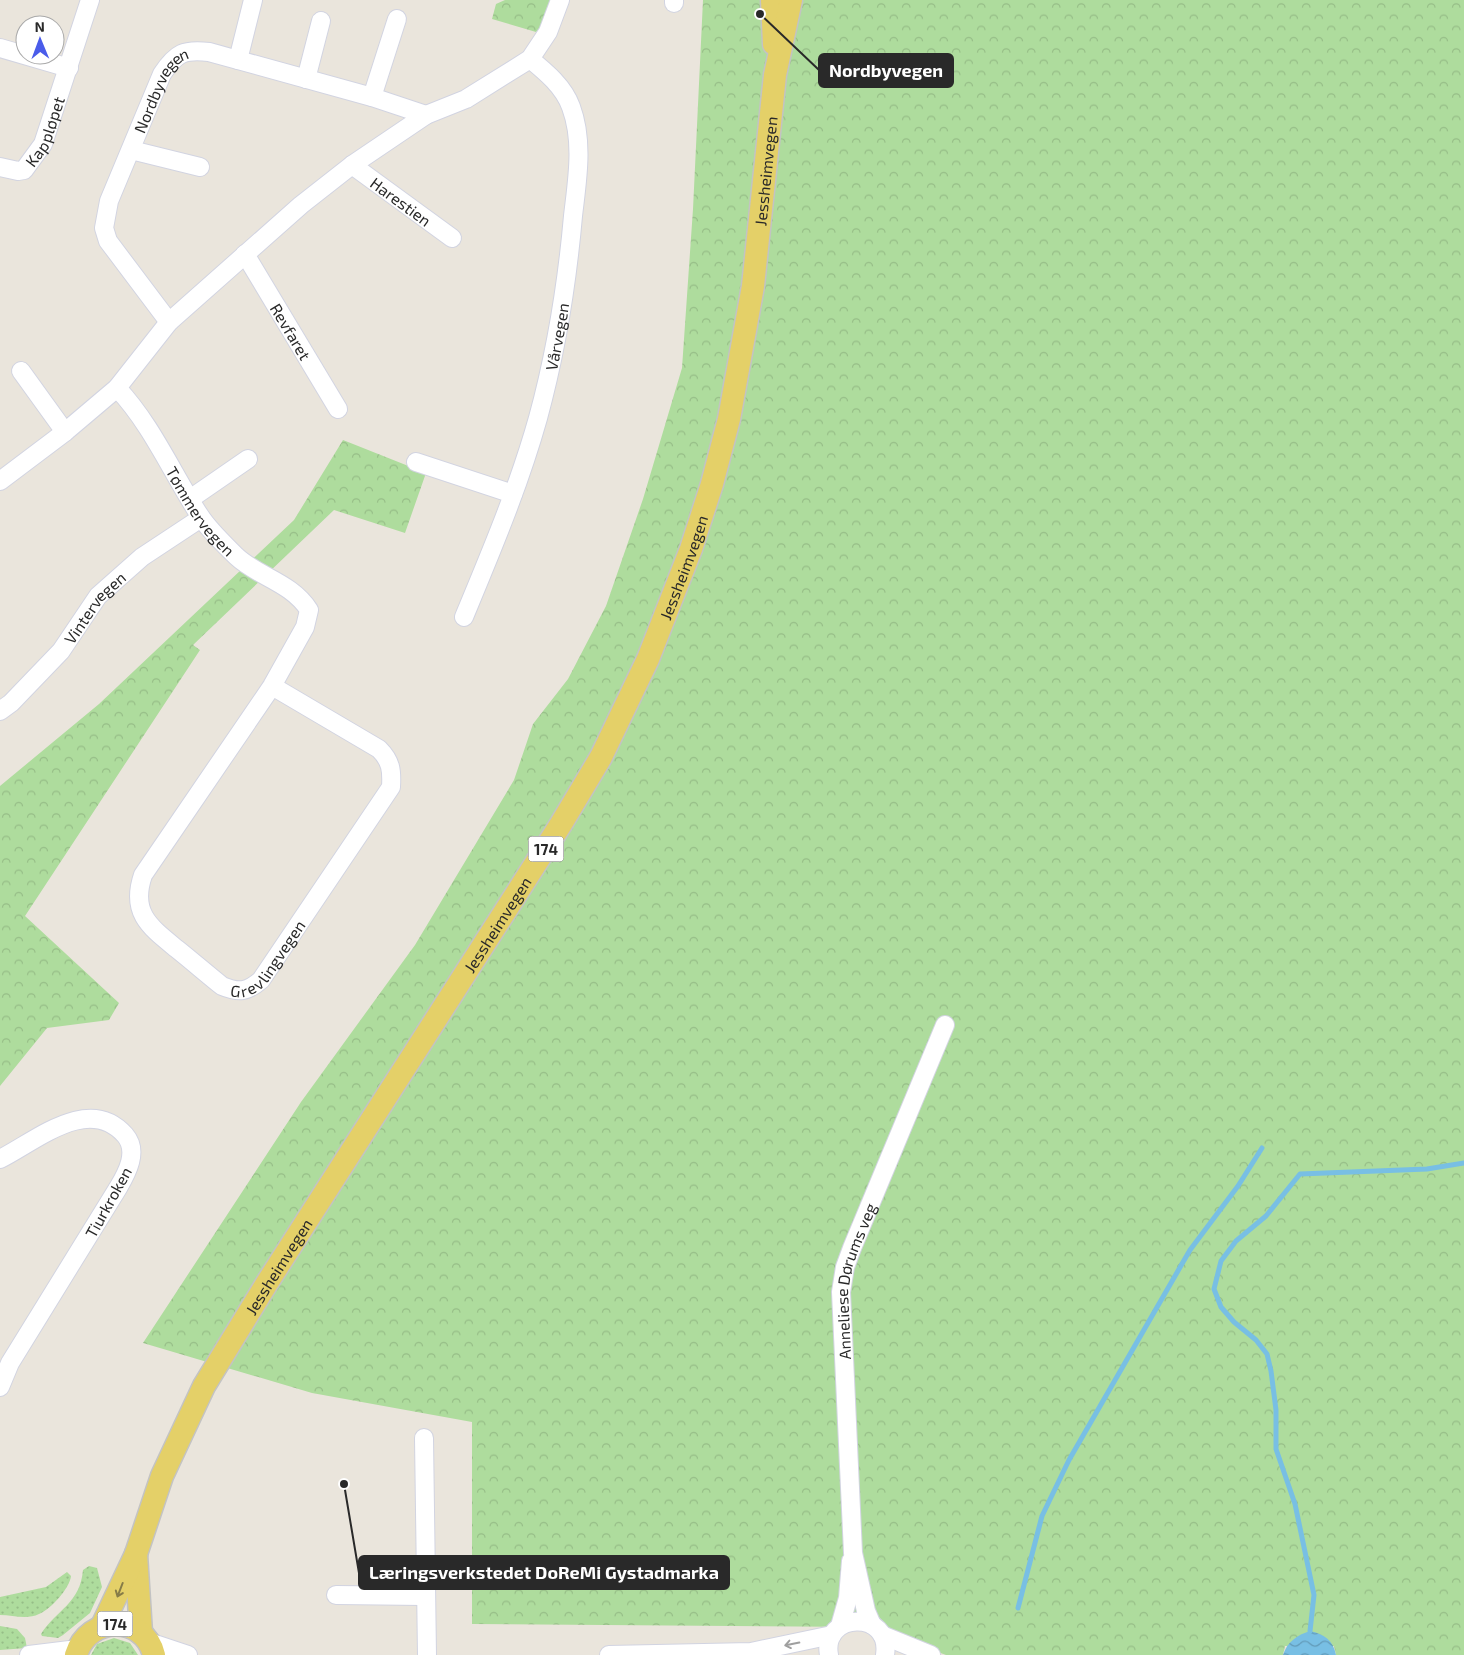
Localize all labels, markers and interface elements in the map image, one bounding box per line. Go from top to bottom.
north arrow [15,15,65,65]
text: N [35,18,45,35]
street label: Nordbyvegen [129,43,191,135]
callout: Nordbyvegen [819,54,953,87]
text: Nordbyvegen [829,59,943,81]
street label: Kappløpet [21,94,67,170]
street label: Jessheimvegen [750,115,780,227]
street label: Harestien [367,173,435,229]
street label: Revfaret [267,299,316,363]
street label: Vårvegen [541,301,572,372]
street label: Tømmervegen [163,463,239,559]
street label: Jessheimvegen [655,513,711,622]
street label: Vintervegen [59,567,129,647]
road number: 174 [528,836,564,862]
street label: Jessheimvegen [459,873,534,976]
street label: Grevlingvegen [229,916,308,1000]
street label: Tiurkroken [81,1163,135,1241]
street label: Anneliese Dørums veg [831,1200,879,1360]
street label: Jessheimvegen [241,1215,315,1318]
callout: Læringsverkstedet DoReMi Gystadmarka [359,1556,729,1589]
text: Læringsverkstedet DoReMi Gystadmarka [369,1561,719,1583]
one-way arrow [114,1582,124,1597]
road number: 174 [98,1612,132,1636]
one-way arrow [784,1640,800,1650]

